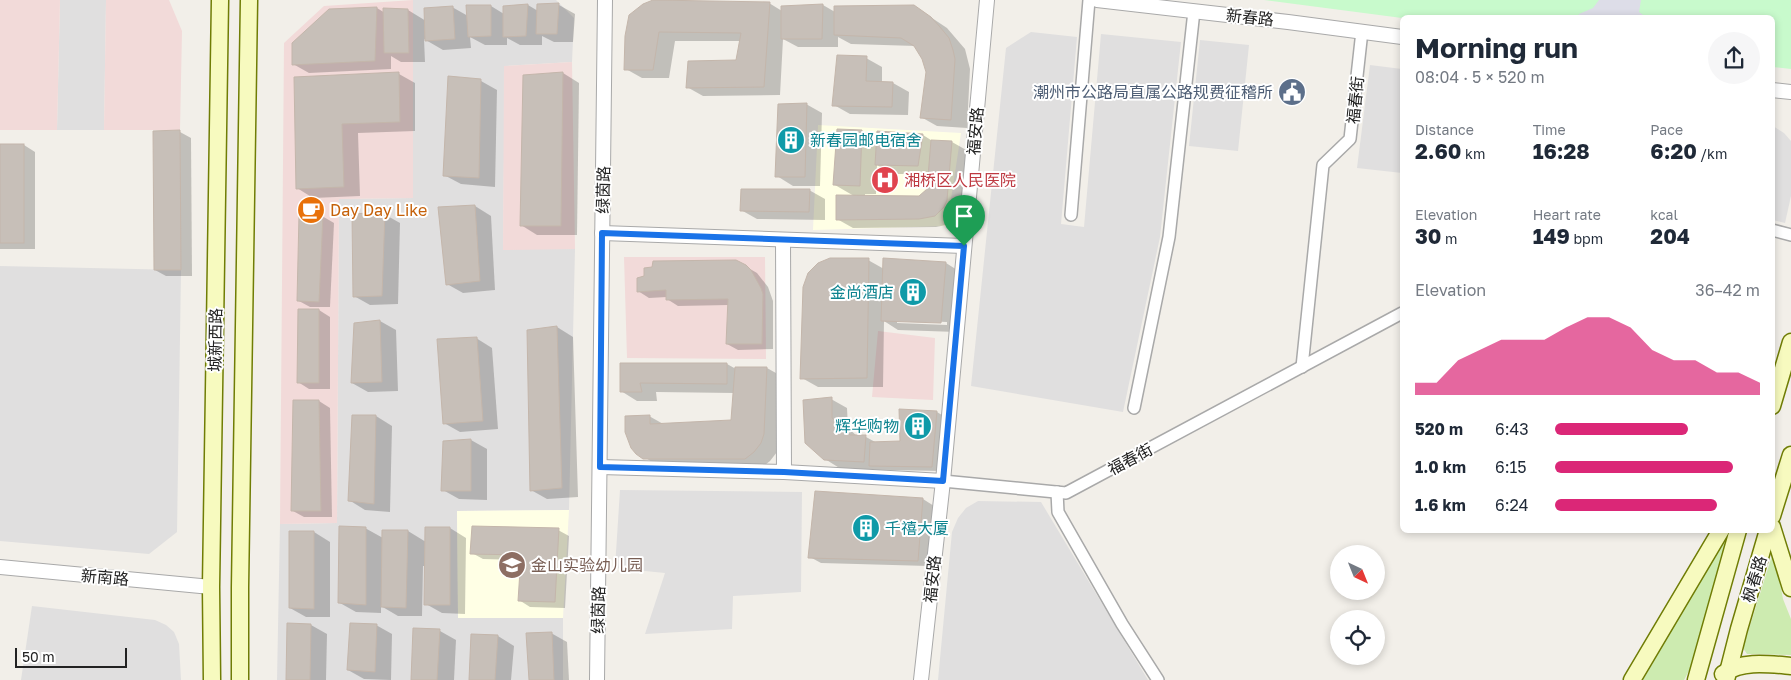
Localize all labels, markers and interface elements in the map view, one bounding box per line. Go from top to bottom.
street label: 新春路 [1225,5,1275,29]
text: Morning run [1415,31,1578,64]
button: share [1708,32,1760,84]
text: 08:04 · 5 × 520 m [1415,67,1545,87]
street label: 福春街 [1343,75,1367,125]
public building icon: 潮州市公路局直属公路规费征稽所 [1277,77,1307,107]
place label: 潮州市公路局直属公路规费征稽所 [1033,82,1273,102]
street label: 福安路 [963,106,987,156]
text: Distance [1415,121,1474,138]
text: Time [1533,121,1566,138]
text: Pace [1650,121,1683,138]
building icon: 新春园邮电宿舍 [776,125,806,155]
place label: 新春园邮电宿舍 [810,130,922,150]
text: 2.60 [1415,138,1462,164]
text: 16:28 [1533,138,1590,164]
text: 6:20 [1650,138,1697,164]
text: km [1462,145,1485,162]
text: /km [1697,145,1727,162]
hospital icon: 湘桥区人民医院 [870,165,900,195]
street label: 绿茵路 [593,166,613,214]
place label: 湘桥区人民医院 [904,170,1016,190]
cafe icon: Day Day Like [296,195,326,225]
pin [943,195,985,246]
place label: Day Day Like [330,200,427,220]
icon: arrive [950,202,978,230]
text: Elevation [1415,206,1477,223]
text: Heart rate [1533,206,1601,223]
text: kcal [1650,206,1678,223]
text: 30 [1415,223,1441,249]
text: 149 [1533,223,1570,249]
text: 204 [1650,223,1690,249]
text: m [1441,230,1457,247]
text: bpm [1570,230,1603,247]
building icon: 金尚酒店 [898,277,928,307]
text: Elevation [1415,280,1486,300]
text: 36–42 m [1695,280,1760,300]
place label: 金尚酒店 [830,282,894,302]
street label: 城新西路 [204,308,226,372]
building icon: 辉华购物 [903,411,933,441]
place label: 辉华购物 [835,416,899,436]
text: 520 m [1415,419,1463,439]
text: 6:43 [1495,419,1529,439]
street label: 福春街 [1104,439,1156,479]
text: 1.0 km [1415,457,1466,477]
text: 6:15 [1495,457,1527,477]
text: 1.6 km [1415,495,1466,515]
text: 6:24 [1495,495,1529,515]
building icon: 千禧大厦 [851,513,881,543]
place label: 千禧大厦 [885,518,949,538]
north arrow [1330,545,1385,600]
map controls [1330,545,1385,665]
school or university icon: 金山实验幼儿园 [497,550,527,580]
street label: 枫春路 [1737,553,1771,605]
street label: 福安路 [920,554,944,604]
place label: 金山实验幼儿园 [531,555,643,575]
street label: 新南路 [80,565,130,589]
street label: 绿茵路 [588,586,608,634]
button: locate [1330,610,1385,665]
scale bar [15,645,128,668]
text: 50 m [22,648,55,665]

